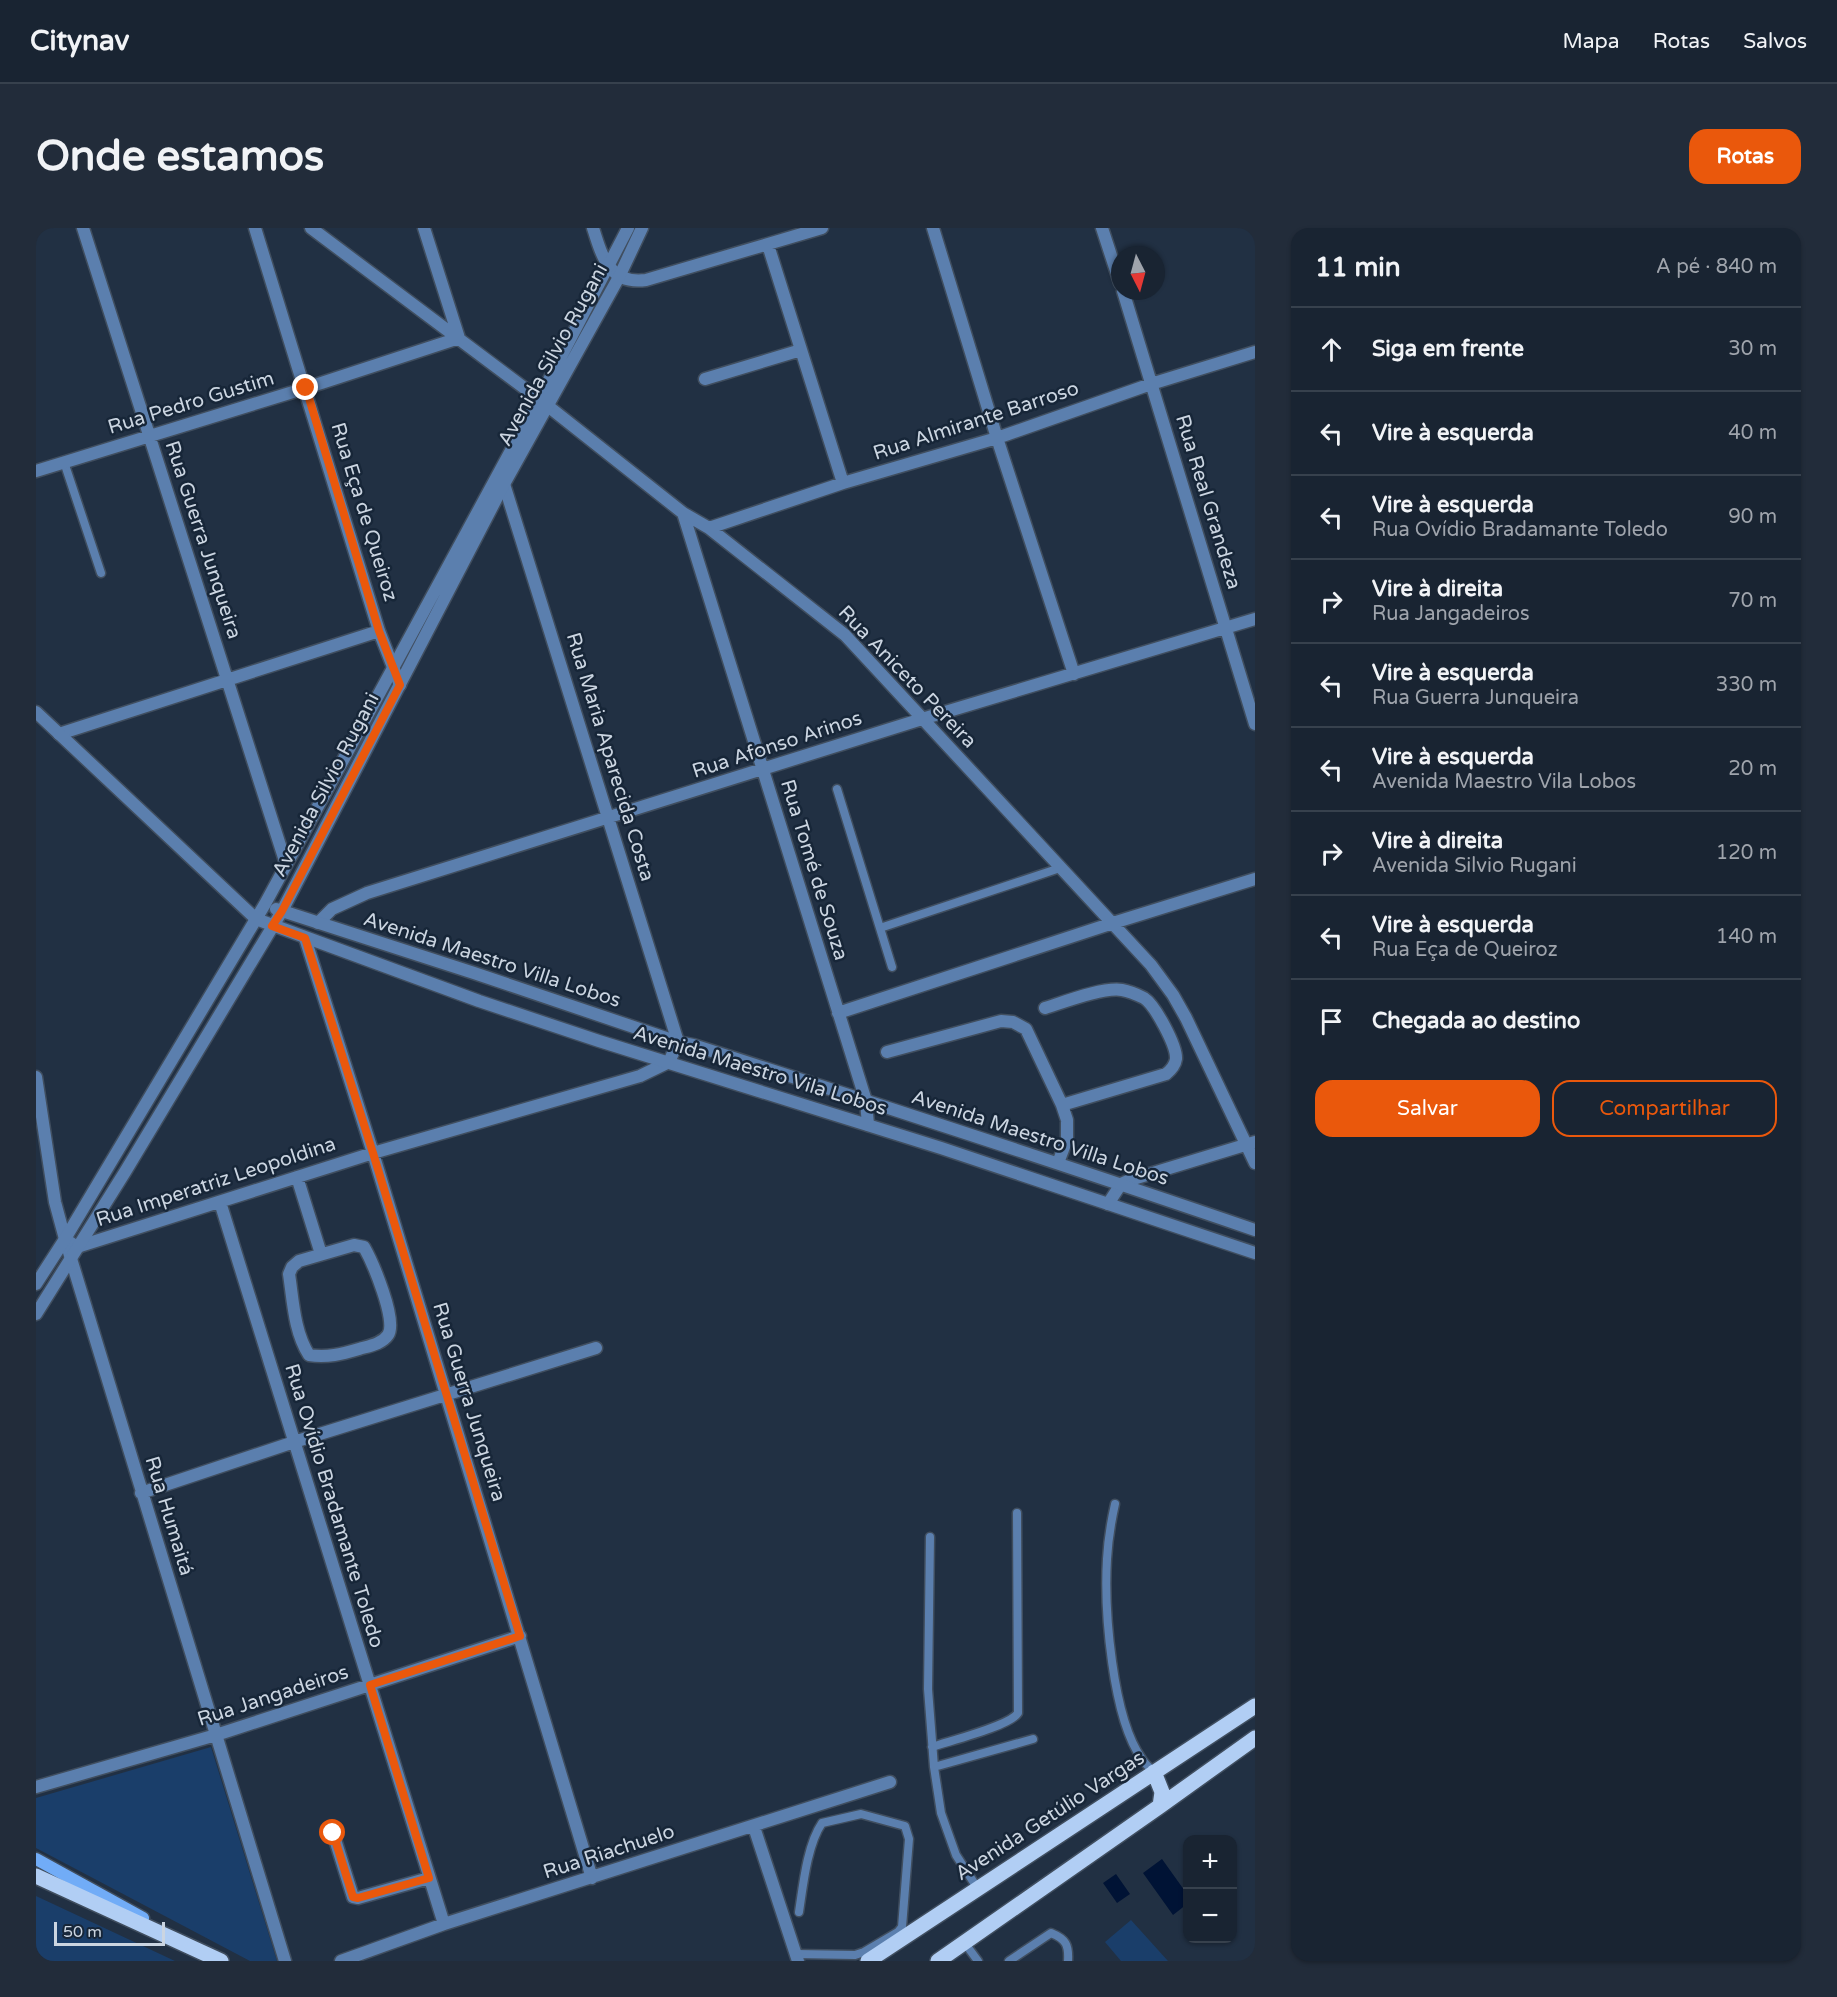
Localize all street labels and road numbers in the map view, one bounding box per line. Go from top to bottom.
street label: Avenida Silvio Rugani [493,260,613,450]
street label: Rua Pedro Gustim [105,366,277,440]
street label: Rua Almirante Barroso [870,376,1082,466]
street label: Rua Real Grandeza [1170,412,1246,592]
street label: Rua Eça de Queiroz [325,420,403,604]
street label: Rua Guerra Junqueira [160,438,246,642]
street label: Rua Aniceto Pereira [833,601,981,753]
street label: Rua Maria Aparecida Costa [561,630,659,884]
street label: Avenida Silvio Rugani [267,689,385,881]
street label: Rua Afonso Arinos [689,706,865,784]
street label: Rua Tomé de Souza [775,777,853,963]
street label: Avenida Maestro Villa Lobos [360,907,624,1013]
street label: Avenida Maestro Vila Lobos [630,1021,890,1121]
street label: Avenida Maestro Villa Lobos [908,1085,1172,1191]
street label: Rua Imperatriz Leopoldina [93,1132,339,1232]
street label: Rua Guerra Junqueira [427,1300,511,1504]
street label: Rua Ovídio Bradamante Toledo [279,1361,389,1651]
street label: Rua Humaitá [139,1454,199,1578]
street label: Rua Jangadeiros [194,1660,352,1732]
street label: Avenida Getúlio Vargas [951,1746,1149,1886]
street label: Rua Riachuelo [540,1819,678,1885]

